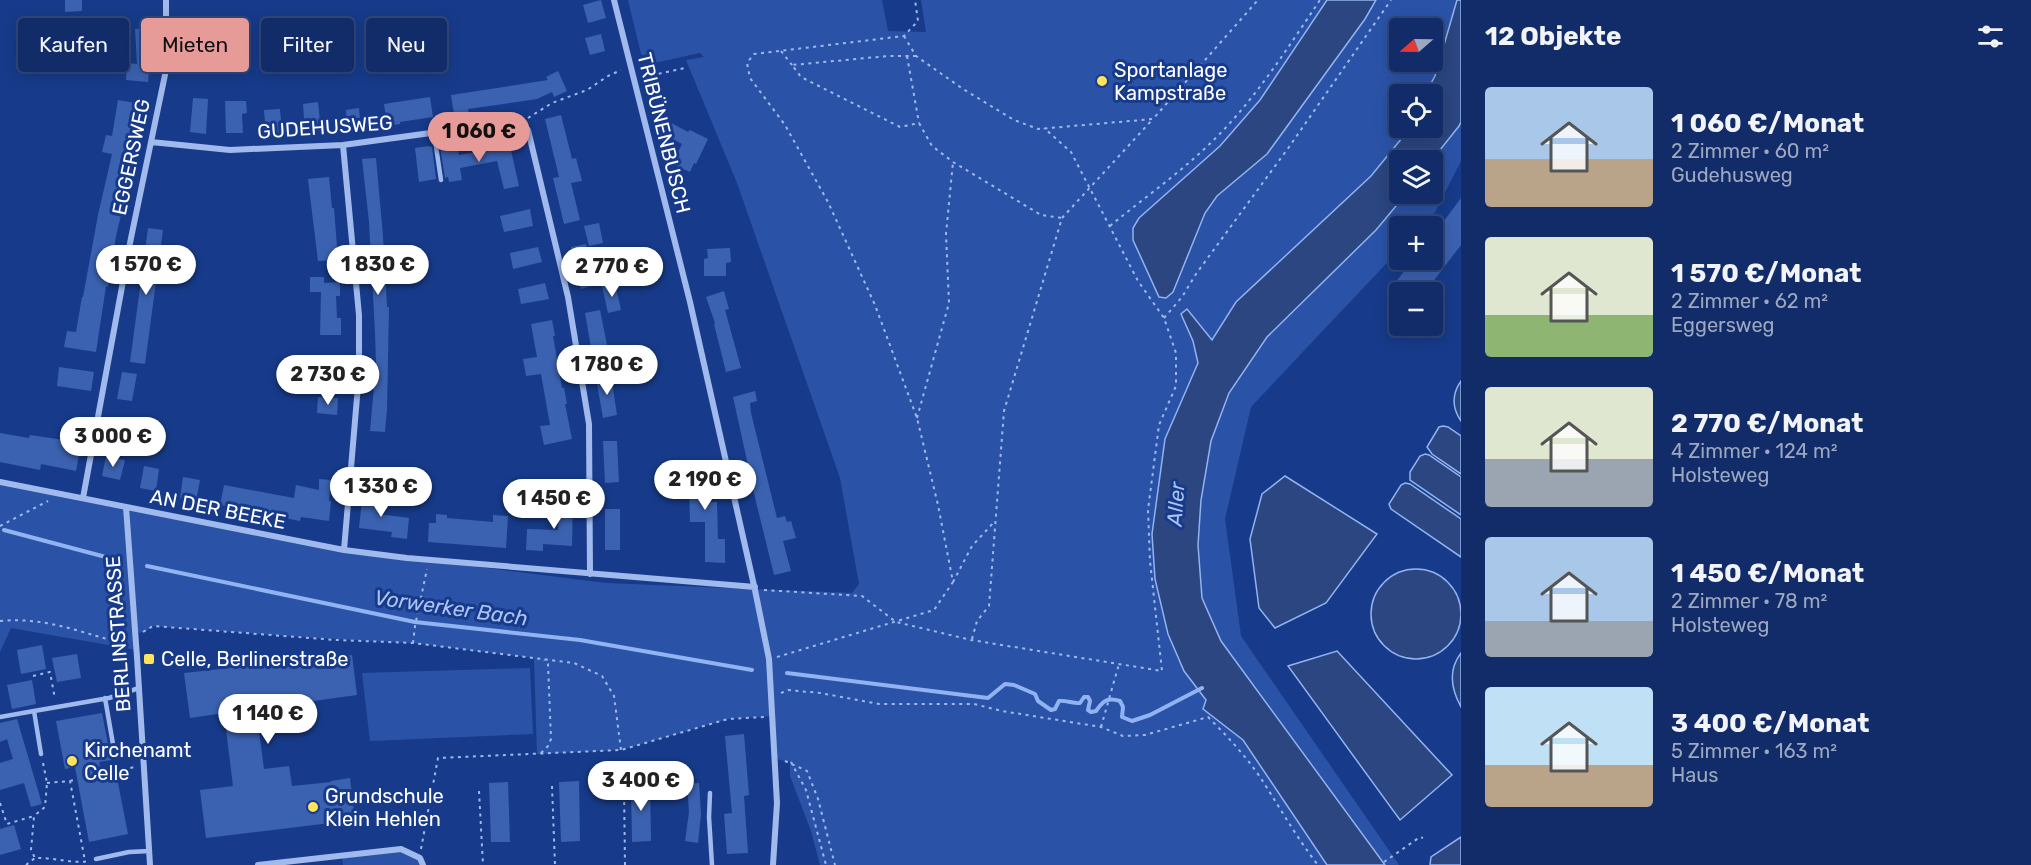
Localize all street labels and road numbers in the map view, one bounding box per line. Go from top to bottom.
street label: TRIBÜNENBUSCH [632,50,696,216]
street label: EGGERSWEG [107,97,155,217]
street label: GUDEHUSWEG [256,110,394,144]
street label: AN DER BEEKE [148,484,288,534]
street label: BERLINSTRASSE [101,555,135,713]

